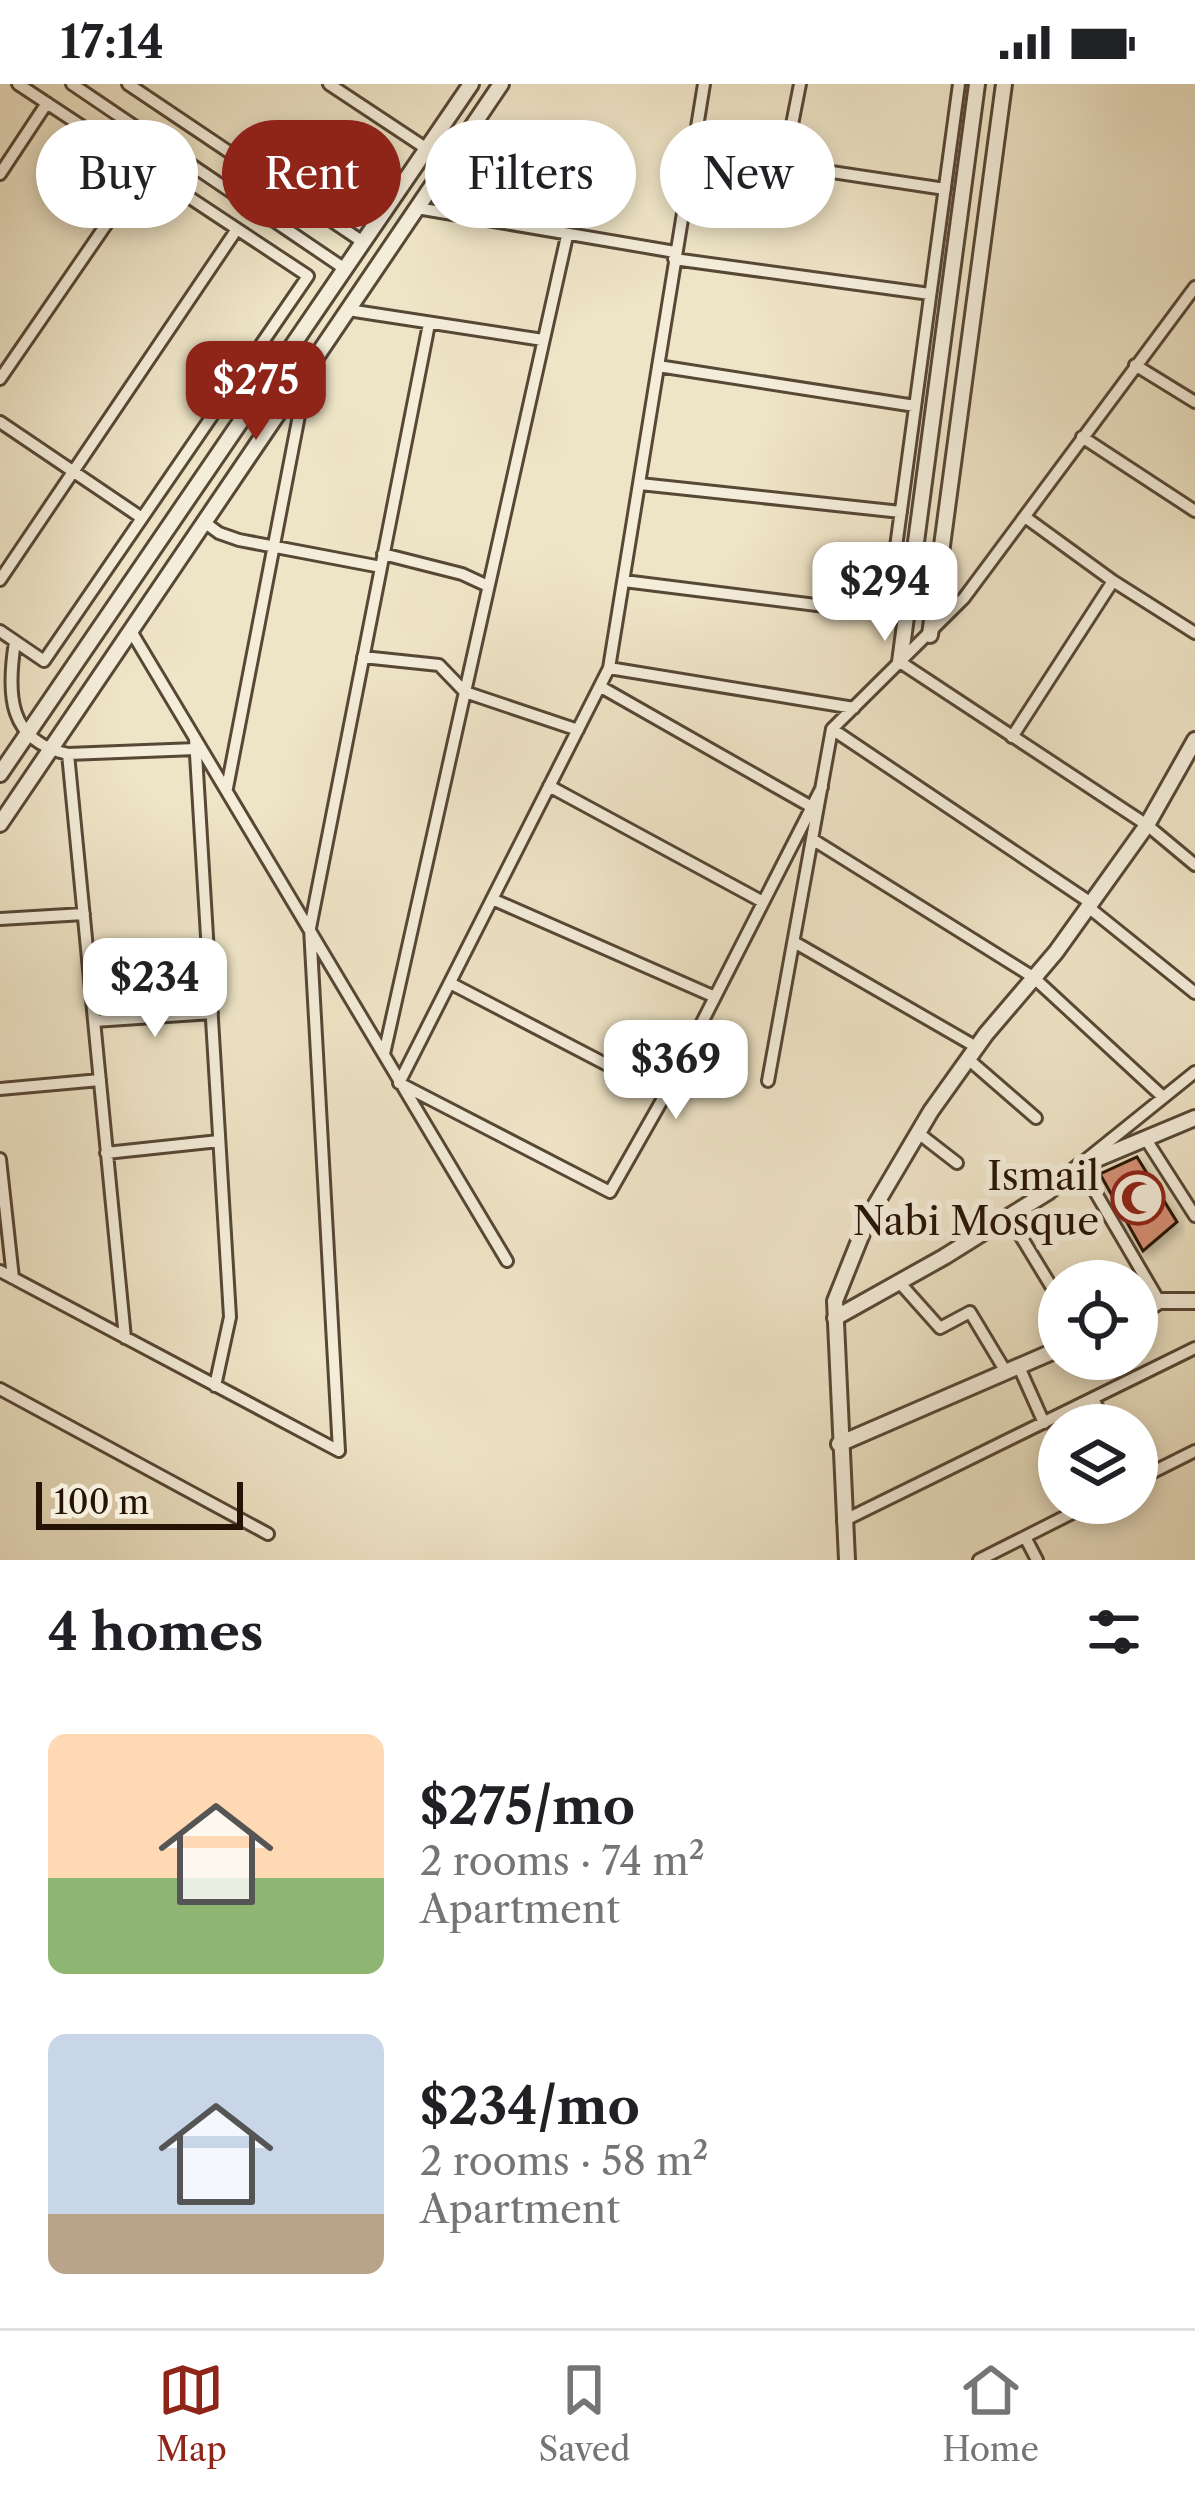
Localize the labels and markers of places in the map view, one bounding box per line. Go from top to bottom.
pin: $275 [185,341,327,443]
pin: $294 [814,542,956,644]
pin: $234 [84,938,226,1040]
pin: $369 [605,1020,747,1122]
place label: Ismail Nabi Mosque [853,1152,1099,1245]
mosque icon: Ismail Nabi Mosque [1110,1170,1166,1226]

